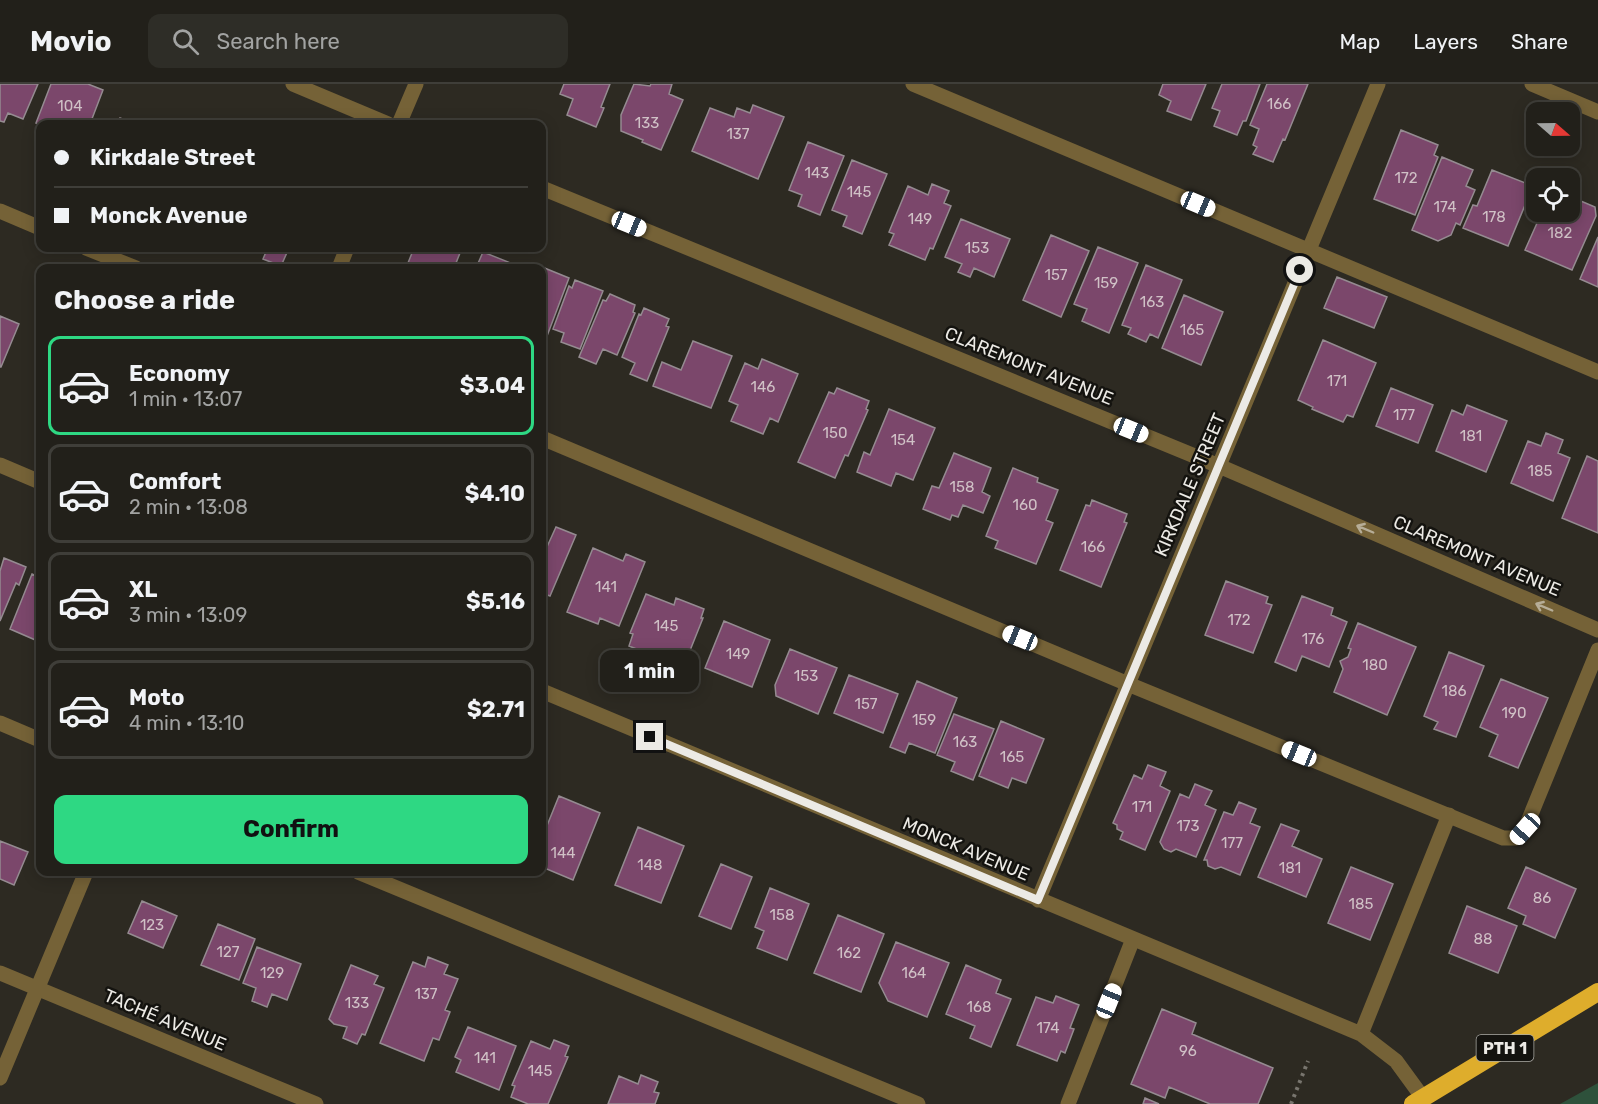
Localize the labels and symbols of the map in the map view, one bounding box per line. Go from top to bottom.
house number: 166 [1267,95,1291,113]
house number: 104 [57,97,83,115]
north arrow [1526,102,1580,156]
house number: 133 [635,114,659,132]
house number: 137 [726,125,750,143]
house number: 143 [805,164,829,182]
house number: 172 [1395,169,1418,187]
house number: 145 [847,183,871,201]
car [1178,189,1218,219]
house number: 174 [1434,198,1456,216]
house number: 178 [1482,208,1506,226]
car [609,209,649,239]
house number: 149 [908,210,932,228]
house number: 182 [1548,224,1573,242]
house number: 153 [965,239,989,257]
route start [1286,256,1313,283]
house number: 157 [1044,266,1068,284]
house number: 159 [1094,274,1118,292]
house number: 163 [1140,293,1164,311]
house number: 165 [1180,321,1204,339]
street label: CLAREMONT AVENUE [942,322,1116,410]
house number: 171 [1327,372,1347,390]
house number: 146 [751,378,775,396]
house number: 177 [1393,406,1415,424]
street label: KIRKDALE STREET [1150,410,1230,560]
car [1111,415,1151,445]
house number: 150 [823,424,847,442]
house number: 181 [1460,427,1482,445]
house number: 154 [891,431,915,449]
house number: 185 [1528,462,1553,480]
house number: 158 [950,478,974,496]
house number: 160 [1013,496,1038,514]
street label: CLAREMONT AVENUE [1390,511,1564,601]
one-way arrow [1357,523,1375,534]
house number: 166 [1081,538,1105,556]
house number: 141 [595,578,617,596]
one-way arrow [1536,600,1554,612]
house number: 172 [1228,611,1251,629]
house number: 145 [654,617,678,635]
car [1000,623,1040,653]
house number: 176 [1302,630,1324,648]
house number: 149 [726,645,750,663]
callout: 1 min [600,650,700,692]
house number: 180 [1362,656,1388,674]
house number: 153 [794,667,818,685]
house number: 186 [1441,682,1467,700]
house number: 157 [854,695,878,713]
house number: 190 [1502,704,1526,722]
house number: 159 [912,711,936,729]
route end [636,723,663,750]
house number: 163 [953,733,977,751]
car [1279,739,1319,769]
house number: 165 [1000,748,1024,766]
house number: 171 [1132,798,1152,816]
car [1506,810,1544,848]
street label: MONCK AVENUE [899,812,1033,886]
house number: 173 [1176,817,1200,835]
house number: 177 [1221,834,1243,852]
house number: 144 [550,844,576,862]
house number: 148 [637,856,663,874]
house number: 181 [1279,859,1301,877]
house number: 86 [1533,889,1551,907]
house number: 185 [1349,895,1374,913]
house number: 158 [770,906,794,924]
house number: 123 [140,916,164,934]
house number: 88 [1473,930,1493,948]
house number: 127 [217,943,240,961]
house number: 162 [837,944,861,962]
house number: 129 [260,964,284,982]
house number: 164 [902,964,926,982]
car [1094,981,1124,1021]
street label: TACHÉ AVENUE [101,984,229,1056]
house number: 137 [414,985,438,1003]
house number: 133 [345,994,369,1012]
house number: 168 [966,998,992,1016]
house number: 174 [1037,1019,1059,1037]
road number: PTH 1 [1476,1035,1534,1061]
house number: 96 [1179,1042,1197,1060]
house number: 141 [474,1049,496,1067]
house number: 145 [528,1062,552,1080]

